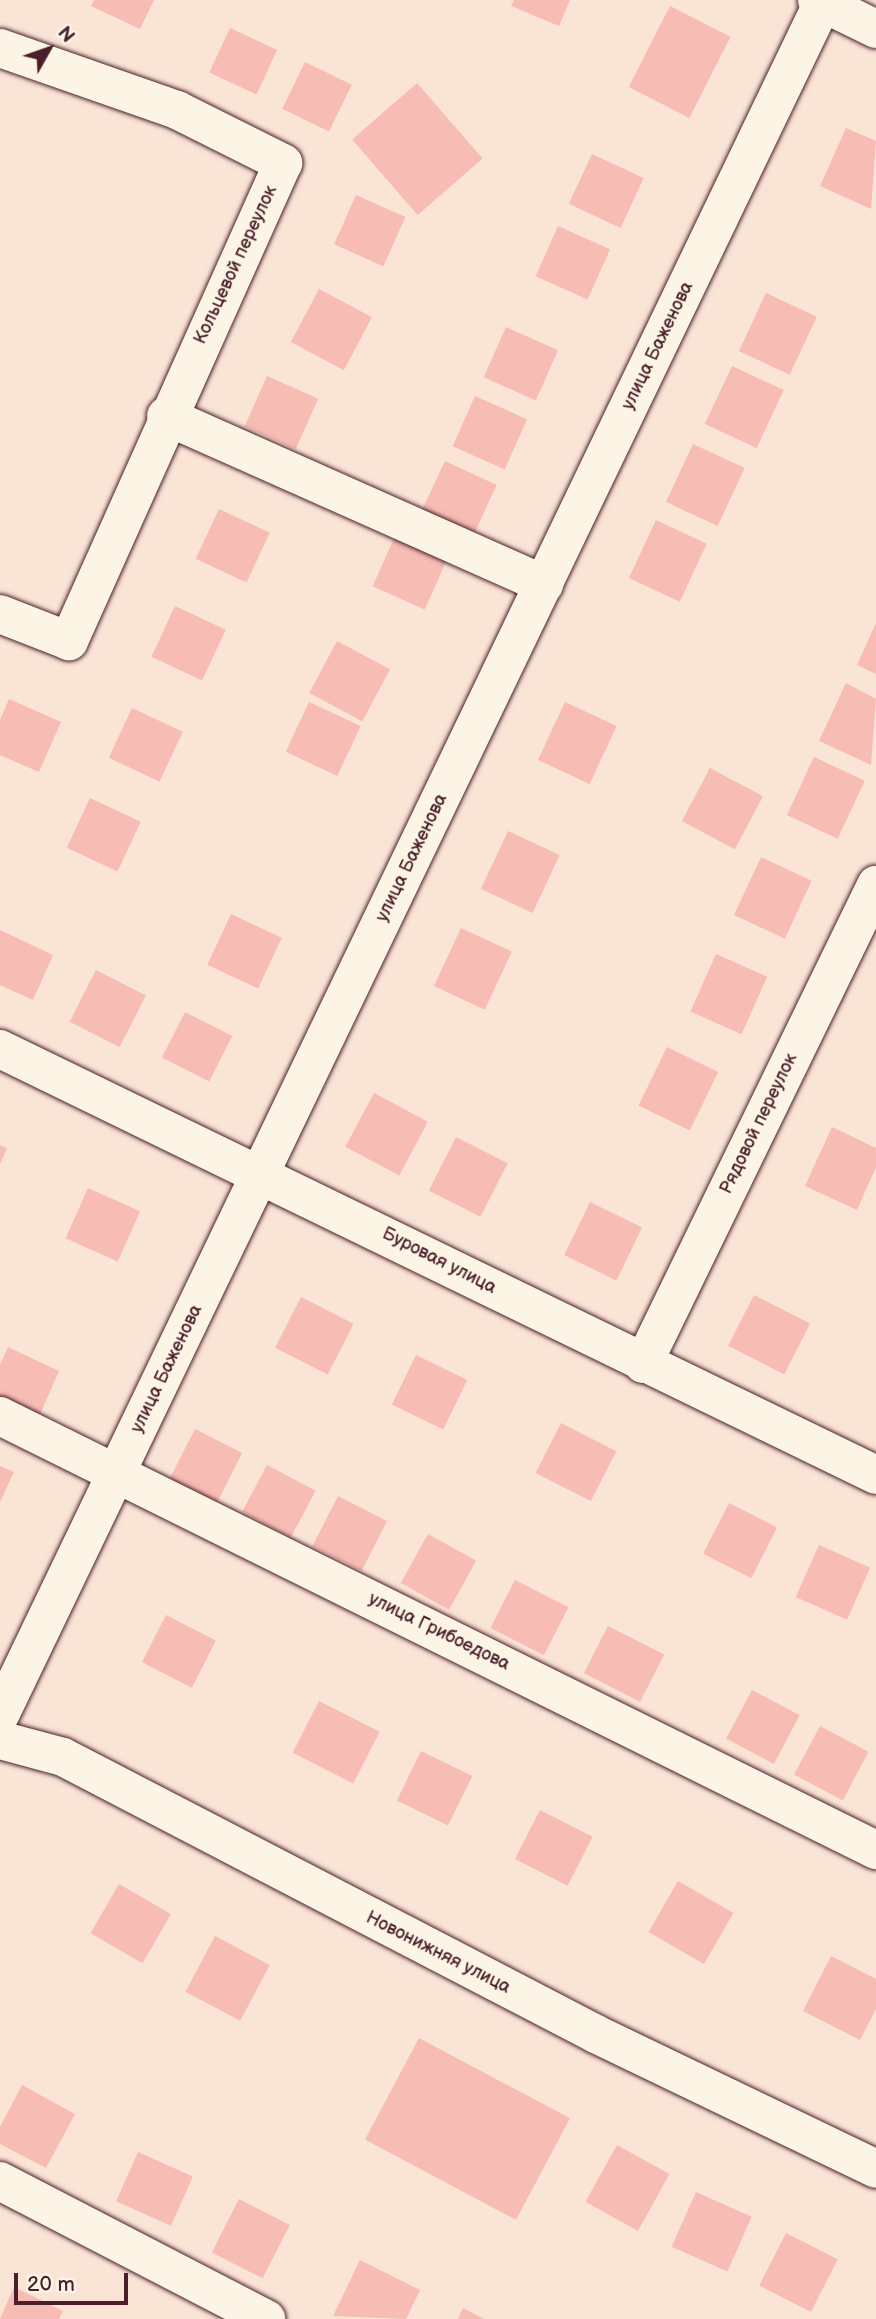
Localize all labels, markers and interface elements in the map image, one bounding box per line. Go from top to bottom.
north arrow [14,14,84,84]
text: N [52,22,79,48]
street label: Кольцевой переулок [190,182,282,348]
street label: улица Баженова [618,278,698,414]
street label: улица Баженова [372,790,452,926]
street label: Рядовой переулок [716,1050,802,1198]
street label: Буровая улица [378,1223,500,1299]
street label: улица Баженова [127,1301,207,1437]
street label: улица Грибоедова [365,1588,513,1676]
street label: Новонижняя улица [362,1907,514,1999]
scale bar [18,2260,131,2304]
text: 20 m [27,2272,75,2297]

